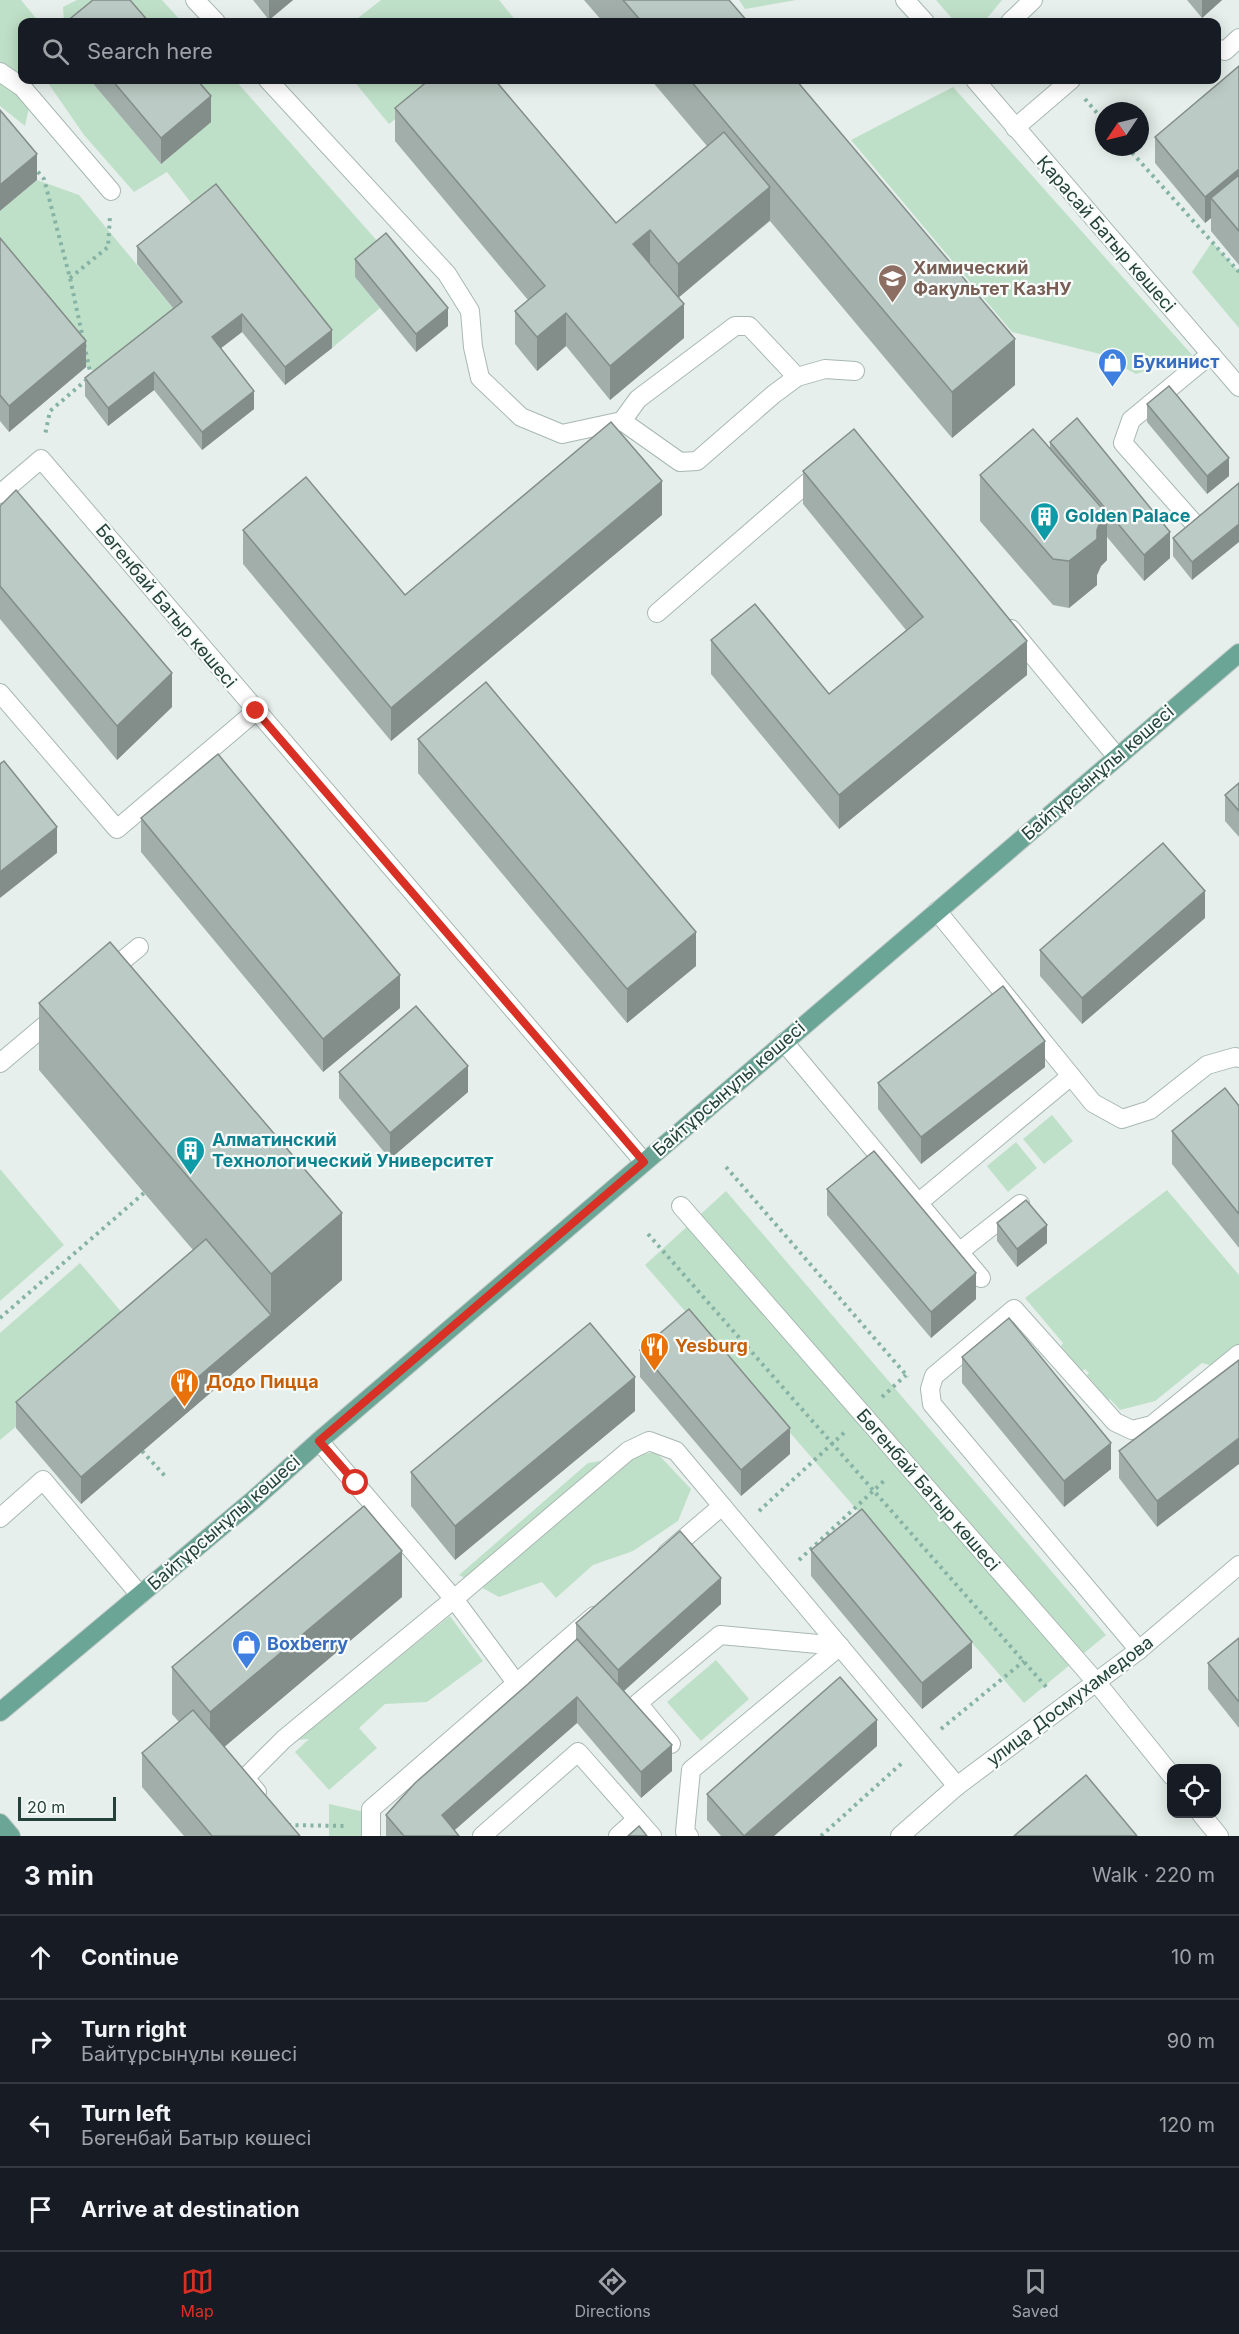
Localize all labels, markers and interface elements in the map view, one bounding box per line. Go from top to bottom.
search box [18,18,1221,84]
icon: search [39,35,72,68]
text: Search here [87,38,213,64]
north arrow [1095,102,1149,156]
street label: Қарасай Батыр көшесі [1033,151,1180,316]
place label: Химический Факультет КазНУ [913,257,1072,299]
school or university icon: Химический Факультет КазНУ [876,262,908,304]
shop icon: Букинист [1096,346,1128,388]
place label: Букинист [1133,351,1219,372]
building icon: Golden Palace [1028,500,1060,542]
place label: Golden Palace [1065,505,1191,526]
street label: Бөгенбай Батыр көшесі [92,519,241,692]
route end [242,697,268,723]
street label: Байтұрсынұлы көшесі [1017,701,1178,844]
street label: Байтұрсынұлы көшесі [648,1017,809,1160]
place label: Алматинский Технологический Университет [212,1129,493,1171]
building icon: Алматинский Технологический Университет [175,1134,207,1176]
restaurant icon: Yesburg [638,1330,670,1372]
place label: Yesburg [675,1335,748,1356]
restaurant icon: Додо Пицца [169,1366,201,1408]
place label: Додо Пицца [206,1371,319,1392]
street label: Бөгенбай Батыр көшесі [852,1405,1004,1575]
street label: Байтұрсынұлы көшесі [143,1451,304,1594]
route start [342,1469,368,1495]
shop icon: Boxberry [230,1628,262,1670]
street label: улица Досмухамедова [982,1631,1157,1770]
place label: Boxberry [267,1633,348,1654]
map controls [1167,1764,1221,1818]
button: locate [1167,1764,1221,1818]
scale bar [18,1794,116,1822]
text: 20 m [27,1797,65,1817]
text: 3 min [24,1860,94,1891]
text: Walk · 220 m [1092,1863,1215,1887]
icon: ahead [24,1941,57,1974]
text: Continue [81,1944,179,1970]
text: 10 m [1171,1945,1215,1969]
text: Turn right [81,2016,187,2042]
icon: right [24,2025,57,2058]
text: 90 m [1167,2029,1215,2053]
text: Байтұрсынұлы көшесі [81,2042,297,2066]
text: Turn left [81,2100,171,2126]
icon: left [24,2109,57,2142]
text: 120 m [1159,2113,1215,2137]
text: Бөгенбай Батыр көшесі [81,2126,311,2150]
icon: arrive [24,2193,57,2226]
text: Arrive at destination [81,2196,300,2222]
tab: Map [180,2265,214,2321]
tab: Directions [575,2265,651,2321]
tab: Saved [1012,2265,1059,2321]

